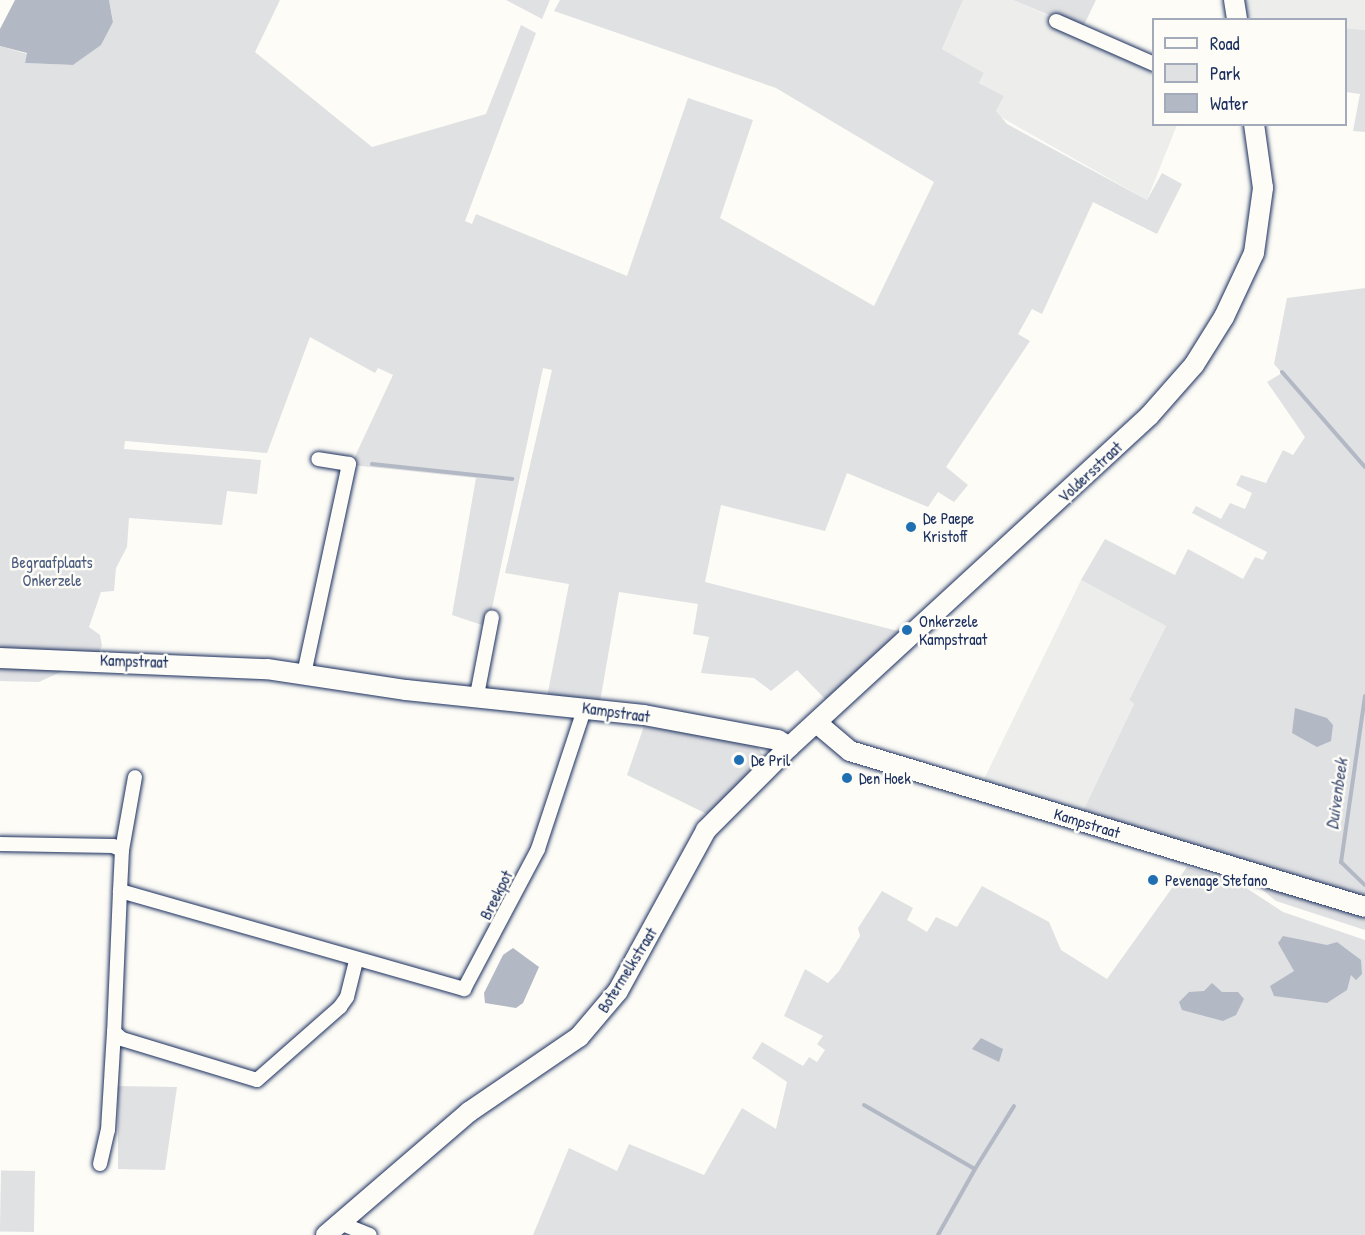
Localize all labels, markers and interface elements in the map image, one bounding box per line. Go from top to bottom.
legend [1152,18,1347,126]
text: Road [1210,31,1240,56]
text: Park [1210,61,1240,86]
text: Water [1210,91,1248,116]
street label: Voldersstraat [1054,438,1126,506]
place label: De Paepe Kristoff [923,508,974,546]
marker: De Paepe Kristoff [904,520,918,534]
park label: Begraafplaats Onkerzele [11,552,93,590]
place label: Onkerzele Kampstraat [919,611,987,649]
marker: Onkerzele Kampstraat [900,623,914,637]
street label: Kampstraat [100,650,168,672]
street label: Kampstraat [581,698,651,726]
place label: De Pril [751,750,790,770]
marker: De Pril [732,753,746,767]
water label: Duivenbeek [1321,757,1353,831]
place label: Den Hoek [859,768,911,788]
marker: Den Hoek [840,771,854,785]
street label: Kampstraat [1052,804,1122,842]
street label: Breekpot [476,867,516,923]
place label: Pevenage Stefano [1165,870,1267,890]
marker: Pevenage Stefano [1146,873,1160,887]
street label: Botermelkstraat [593,924,661,1016]

